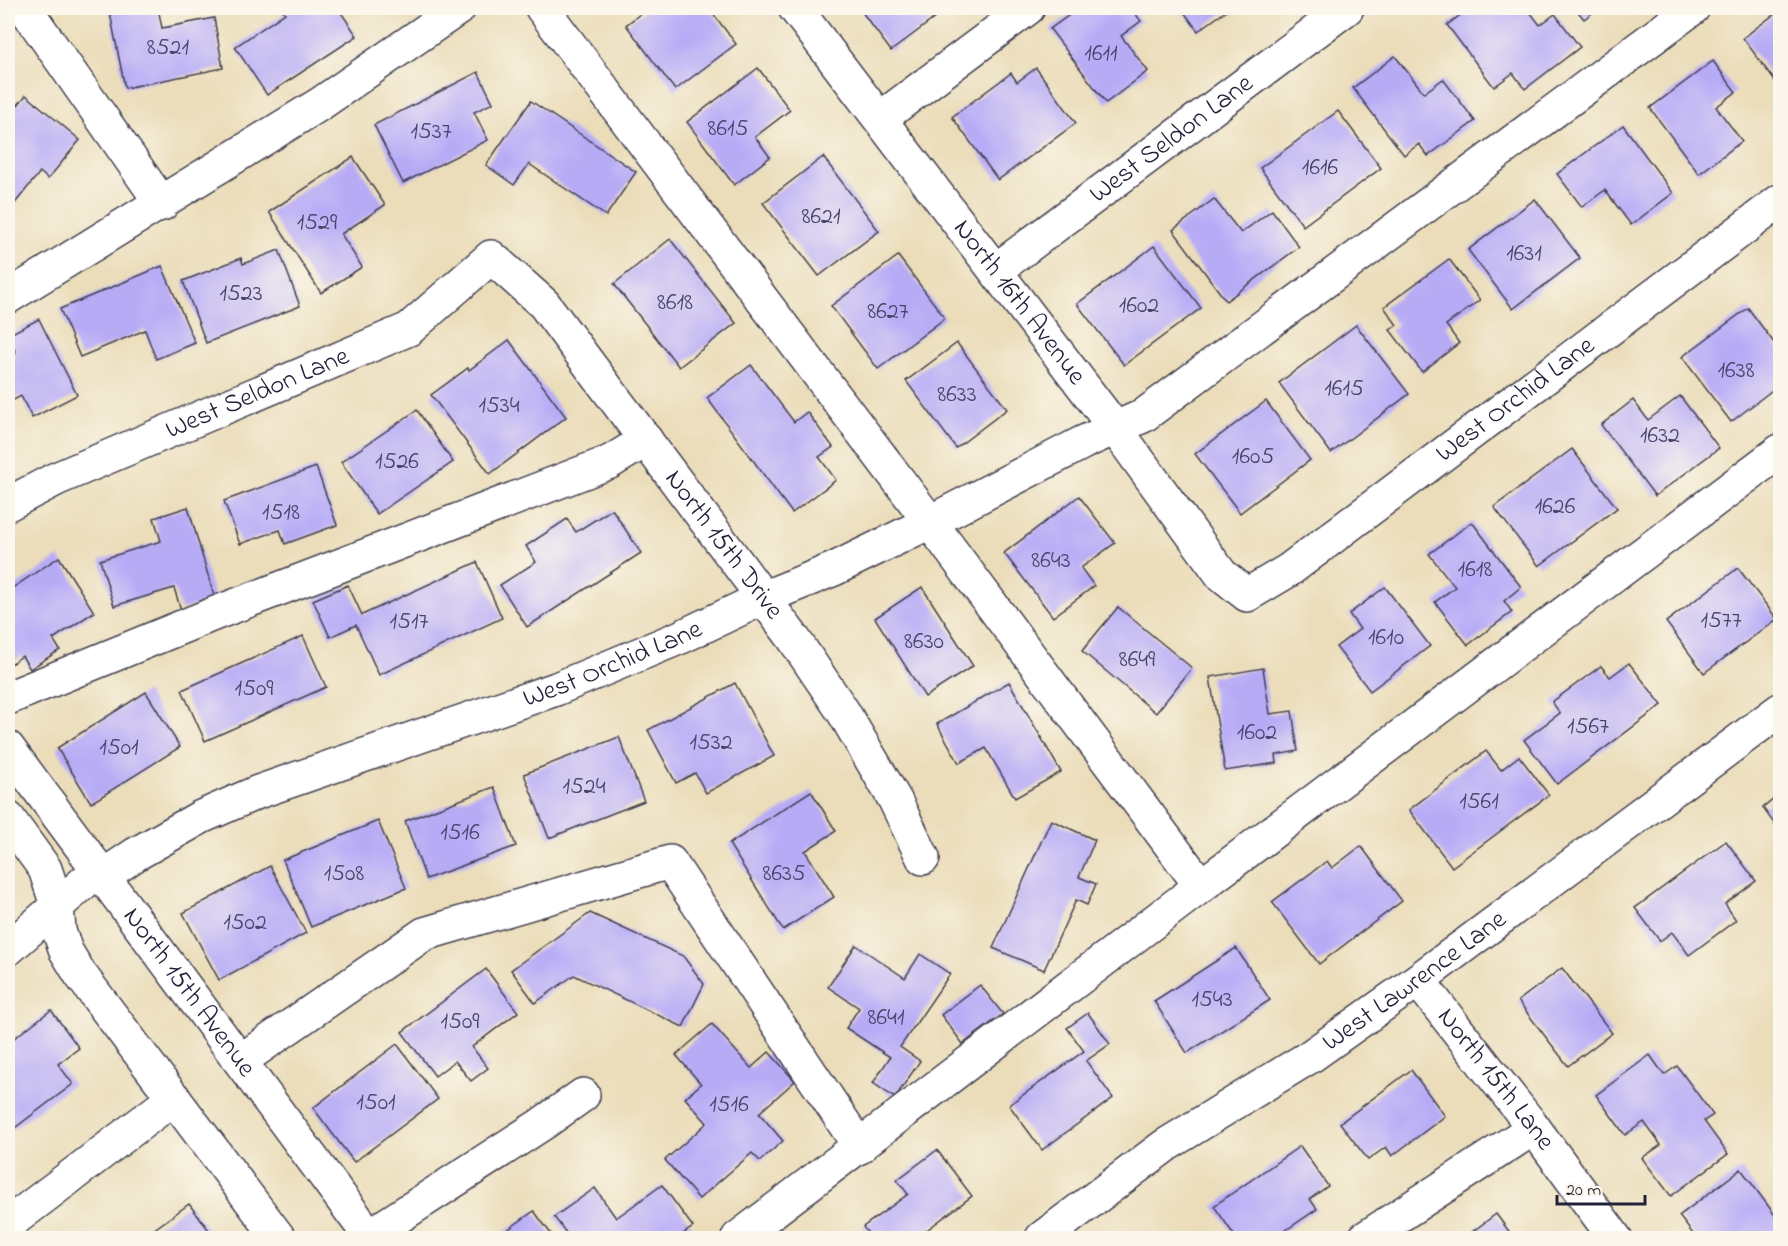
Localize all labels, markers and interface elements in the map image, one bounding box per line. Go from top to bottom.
house number: 8521 [147,31,190,66]
house number: 1611 [1084,37,1118,72]
street label: West Seldon Lane [1081,64,1262,213]
house number: 8615 [708,112,749,147]
house number: 1537 [410,115,452,150]
house number: 1616 [1302,151,1339,186]
house number: 8621 [801,200,841,235]
house number: 1529 [297,206,338,241]
street label: North 16th Avenue [943,211,1096,394]
house number: 1631 [1506,237,1542,272]
house number: 1523 [219,277,263,312]
house number: 8618 [657,286,693,321]
house number: 1602 [1119,289,1159,324]
house number: 8627 [867,295,909,330]
street label: West Orchid Lane [1428,327,1604,473]
street label: West Seldon Lane [160,337,356,450]
house number: 1638 [1717,354,1755,389]
house number: 1615 [1324,372,1364,407]
house number: 8633 [937,378,977,413]
house number: 1534 [478,389,520,424]
house number: 1632 [1640,419,1680,454]
house number: 1605 [1232,440,1274,475]
house number: 1526 [375,445,419,480]
street label: North 15th Drive [655,462,793,629]
house number: 1626 [1535,490,1576,525]
house number: 1518 [262,496,300,531]
house number: 8643 [1031,544,1071,579]
house number: 1618 [1458,553,1492,588]
house number: 1577 [1700,604,1742,639]
house number: 1517 [390,605,429,640]
street label: West Orchid Lane [518,610,710,718]
house number: 1610 [1368,621,1404,656]
house number: 8630 [904,625,944,660]
house number: 8649 [1119,643,1156,678]
house number: 1509 [235,672,274,707]
house number: 1567 [1567,710,1609,745]
house number: 1602 [1237,716,1277,751]
house number: 1532 [689,726,733,761]
house number: 1501 [99,731,139,766]
house number: 1524 [562,770,606,805]
house number: 1561 [1459,785,1499,820]
house number: 1516 [440,816,480,851]
house number: 1508 [324,857,364,892]
house number: 8635 [762,857,806,892]
street label: North 15th Avenue [113,899,266,1086]
street label: West Lawrence Lane [1314,900,1516,1061]
house number: 1502 [223,906,267,941]
house number: 1543 [1191,983,1233,1018]
street label: North 15th Lane [1427,999,1564,1160]
house number: 8641 [867,1001,905,1036]
house number: 1509 [441,1005,480,1040]
house number: 1501 [356,1086,396,1121]
house number: 1516 [709,1088,749,1123]
scale bar [1557,1168,1646,1206]
text: 20 m [1566,1178,1601,1204]

